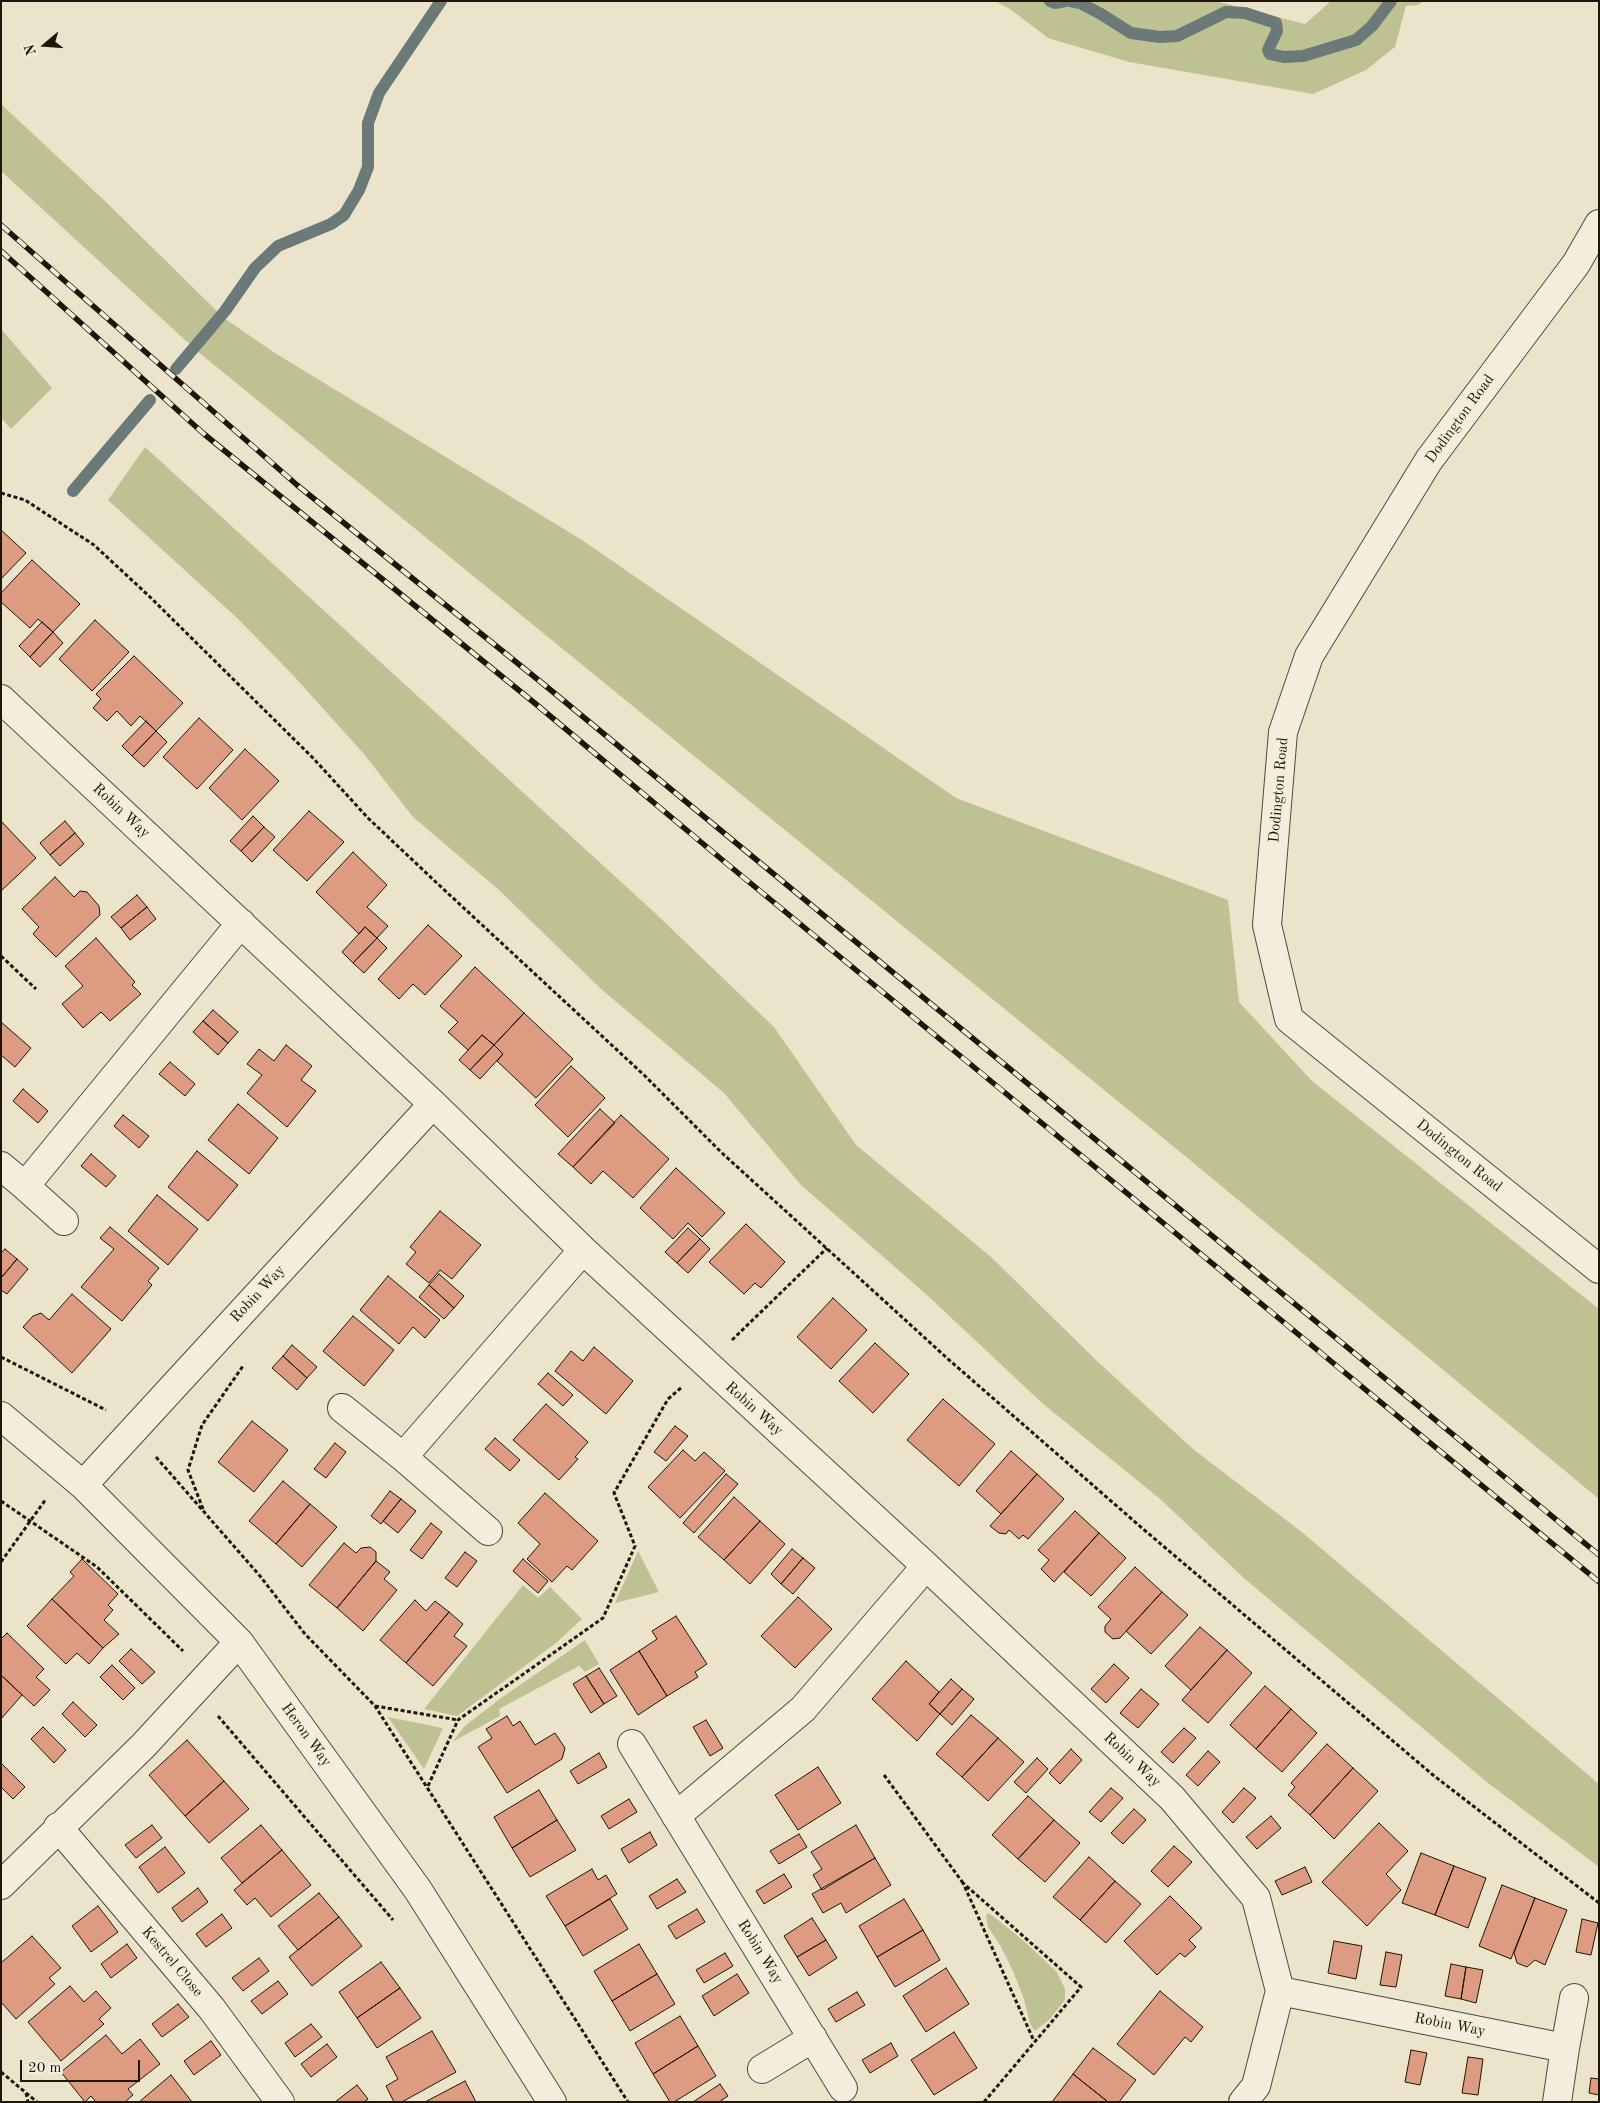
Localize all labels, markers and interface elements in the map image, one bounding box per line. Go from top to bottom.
north arrow [20,20,70,70]
text: N [22,42,39,57]
street label: Dodington Road [1422,371,1498,467]
street label: Dodington Road [1265,737,1293,843]
street label: Robin Way [88,780,154,842]
street label: Dodington Road [1412,1116,1506,1196]
street label: Robin Way [227,1261,289,1327]
street label: Robin Way [721,1378,787,1440]
street label: Heron Way [277,1700,335,1770]
street label: Robin Way [1099,1729,1165,1791]
street label: Robin Way [733,1917,787,1987]
street label: Kestrel Close [137,1923,207,2001]
street label: Robin Way [1413,2009,1487,2041]
scale bar [22,2050,142,2082]
text: 20 m [28,2061,62,2076]

